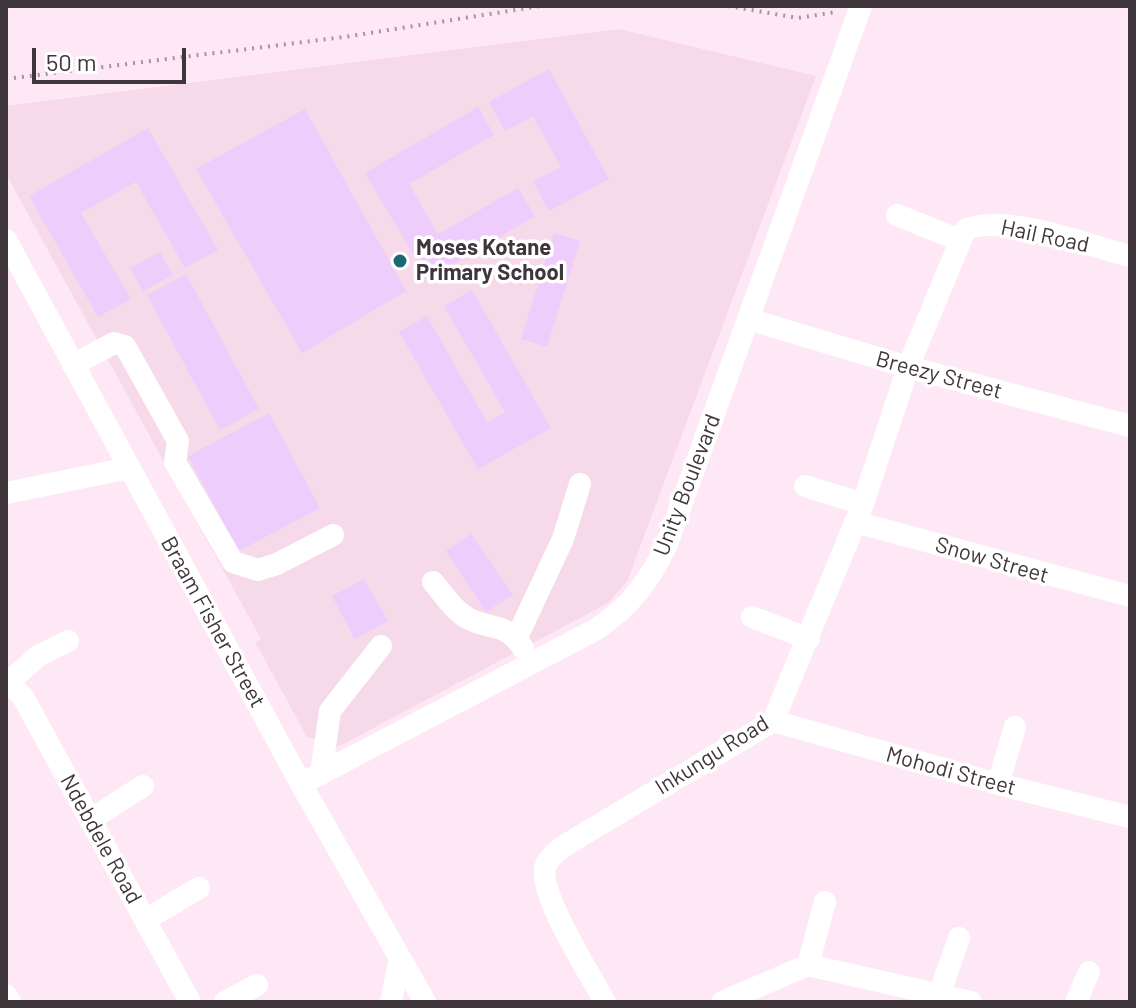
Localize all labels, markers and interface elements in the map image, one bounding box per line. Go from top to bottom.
scale bar [36,32,190,82]
text: 50 m [46,47,97,76]
street label: Hail Road [999,214,1091,258]
place label: Moses Kotane Primary School [416,235,564,286]
marker: Moses Kotane Primary School [391,252,409,270]
street label: Breezy Street [873,345,1005,405]
street label: Unity Boulevard [648,410,726,560]
street label: Snow Street [932,531,1052,589]
street label: Braam Fisher Street [155,532,271,712]
street label: Inkungu Road [650,710,774,800]
street label: Mohodi Street [883,741,1019,801]
street label: Ndebdele Road [55,770,147,908]

